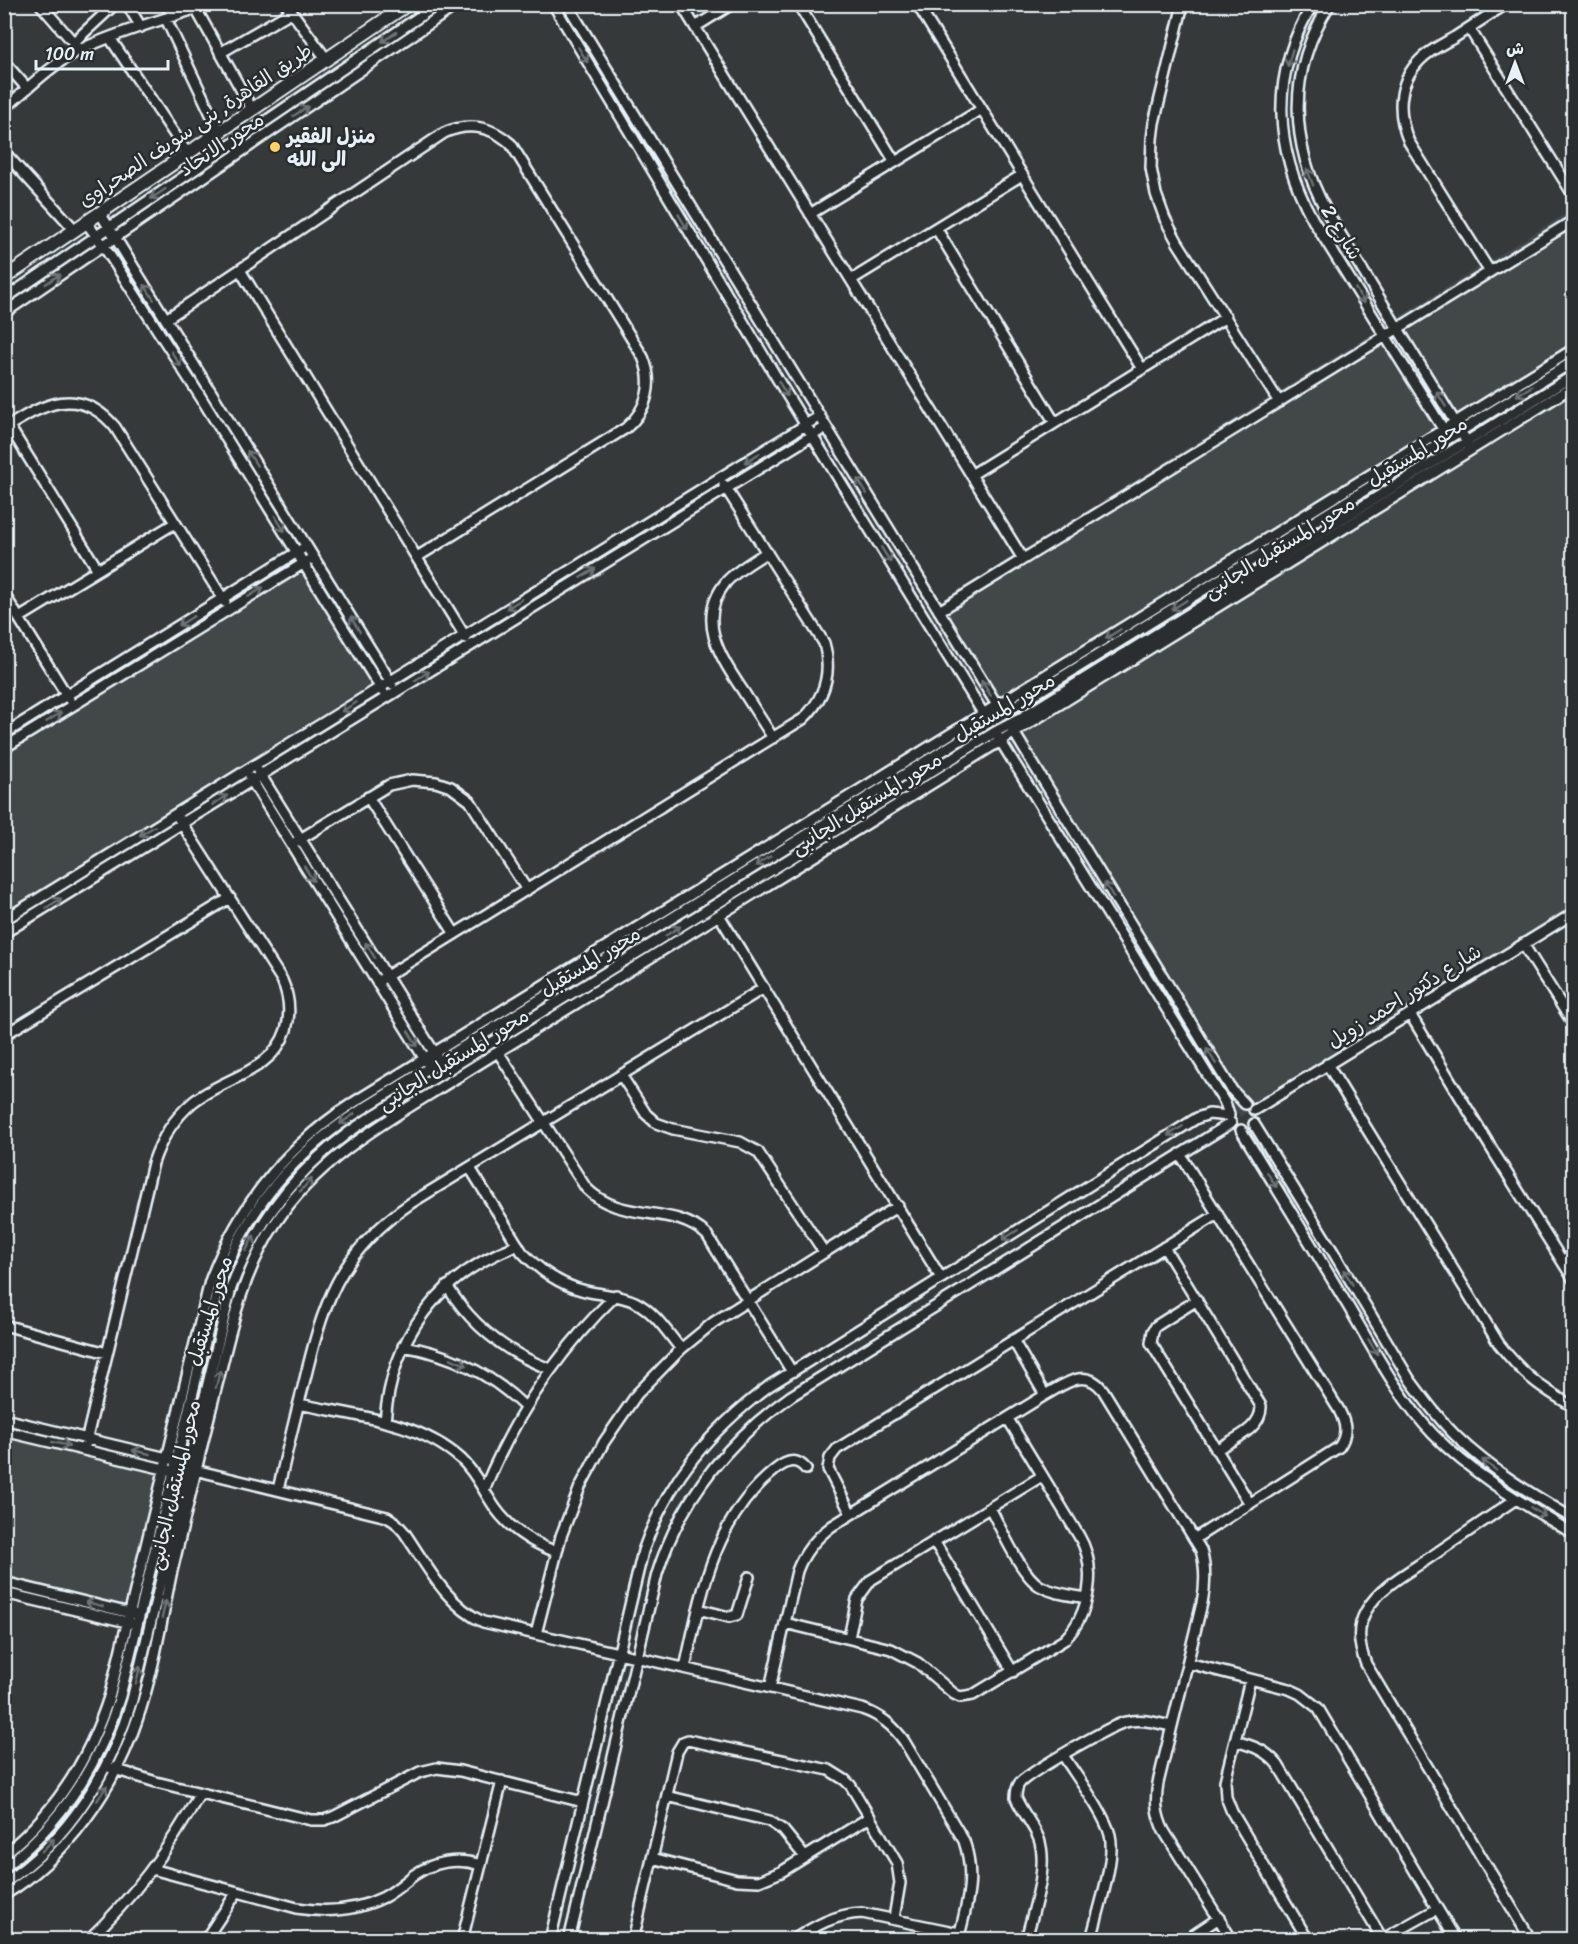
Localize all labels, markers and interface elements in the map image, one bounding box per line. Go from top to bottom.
one-way arrow [382,31,398,43]
scale bar [36,33,168,71]
north arrow [1485,33,1545,93]
street label: طريق القاهرة, بنى سويف الصحراوى [71,34,320,217]
text: ش [1506,34,1524,63]
text: 100 m [45,38,94,70]
one-way arrow [577,46,589,63]
one-way arrow [1283,48,1295,67]
street label: محور الاتحاد [171,103,272,186]
one-way arrow [292,105,309,117]
place label: منزل الفقير الى الله [285,119,376,177]
marker: منزل الفقير الى الله [268,140,282,154]
one-way arrow [1304,168,1315,187]
one-way arrow [151,188,167,200]
street label: شارع 2 [1311,198,1372,267]
one-way arrow [678,213,690,230]
one-way arrow [44,273,61,286]
one-way arrow [143,284,156,301]
one-way arrow [1354,287,1366,304]
one-way arrow [170,350,182,367]
one-way arrow [778,380,790,397]
one-way arrow [1516,386,1533,398]
one-way arrow [1435,391,1447,408]
street label: محور المستقبل [1360,406,1475,496]
one-way arrow [246,450,258,467]
one-way arrow [744,452,761,464]
one-way arrow [856,477,869,494]
street label: محور المستقبل الجانبى [1196,486,1362,608]
one-way arrow [274,515,286,532]
one-way arrow [880,546,892,563]
one-way arrow [579,567,596,579]
one-way arrow [247,586,264,598]
one-way arrow [506,597,523,610]
one-way arrow [1171,599,1188,611]
one-way arrow [178,616,195,628]
one-way arrow [348,616,360,633]
one-way arrow [1105,628,1122,640]
street label: محور المستقبل [946,663,1062,752]
one-way arrow [413,669,430,681]
one-way arrow [980,679,993,696]
one-way arrow [341,701,358,713]
one-way arrow [45,710,62,722]
street label: محور المستقبل الجانبى [783,742,949,864]
one-way arrow [211,794,228,806]
one-way arrow [139,826,156,838]
one-way arrow [755,856,772,868]
one-way arrow [304,865,316,882]
one-way arrow [1103,882,1115,899]
one-way arrow [45,896,62,908]
street label: محور المستقبل [533,916,648,1006]
one-way arrow [664,925,681,937]
street label: شارع دكتور احمد زويل [1320,935,1489,1058]
one-way arrow [364,942,377,959]
street label: محور المستقبل الجانبى [370,998,536,1120]
one-way arrow [407,1030,419,1047]
one-way arrow [1204,1048,1217,1065]
one-way arrow [340,1113,356,1125]
one-way arrow [1167,1125,1184,1138]
one-way arrow [1266,1171,1278,1188]
one-way arrow [299,1178,313,1193]
one-way arrow [1002,1229,1019,1241]
one-way arrow [244,1235,256,1252]
street label: محور المستقبل [176,1251,243,1371]
one-way arrow [1342,1269,1354,1286]
one-way arrow [1367,1338,1379,1355]
one-way arrow [450,1356,468,1368]
one-way arrow [213,1370,225,1389]
street label: محور المستقبل الجانبى [138,1396,211,1574]
one-way arrow [52,1439,71,1451]
one-way arrow [132,1446,151,1458]
one-way arrow [1482,1458,1498,1471]
one-way arrow [1529,1506,1546,1518]
one-way arrow [85,1598,104,1610]
one-way arrow [158,1600,170,1619]
one-way arrow [133,1666,144,1685]
one-way arrow [97,1785,109,1802]
one-way arrow [41,1838,55,1853]

